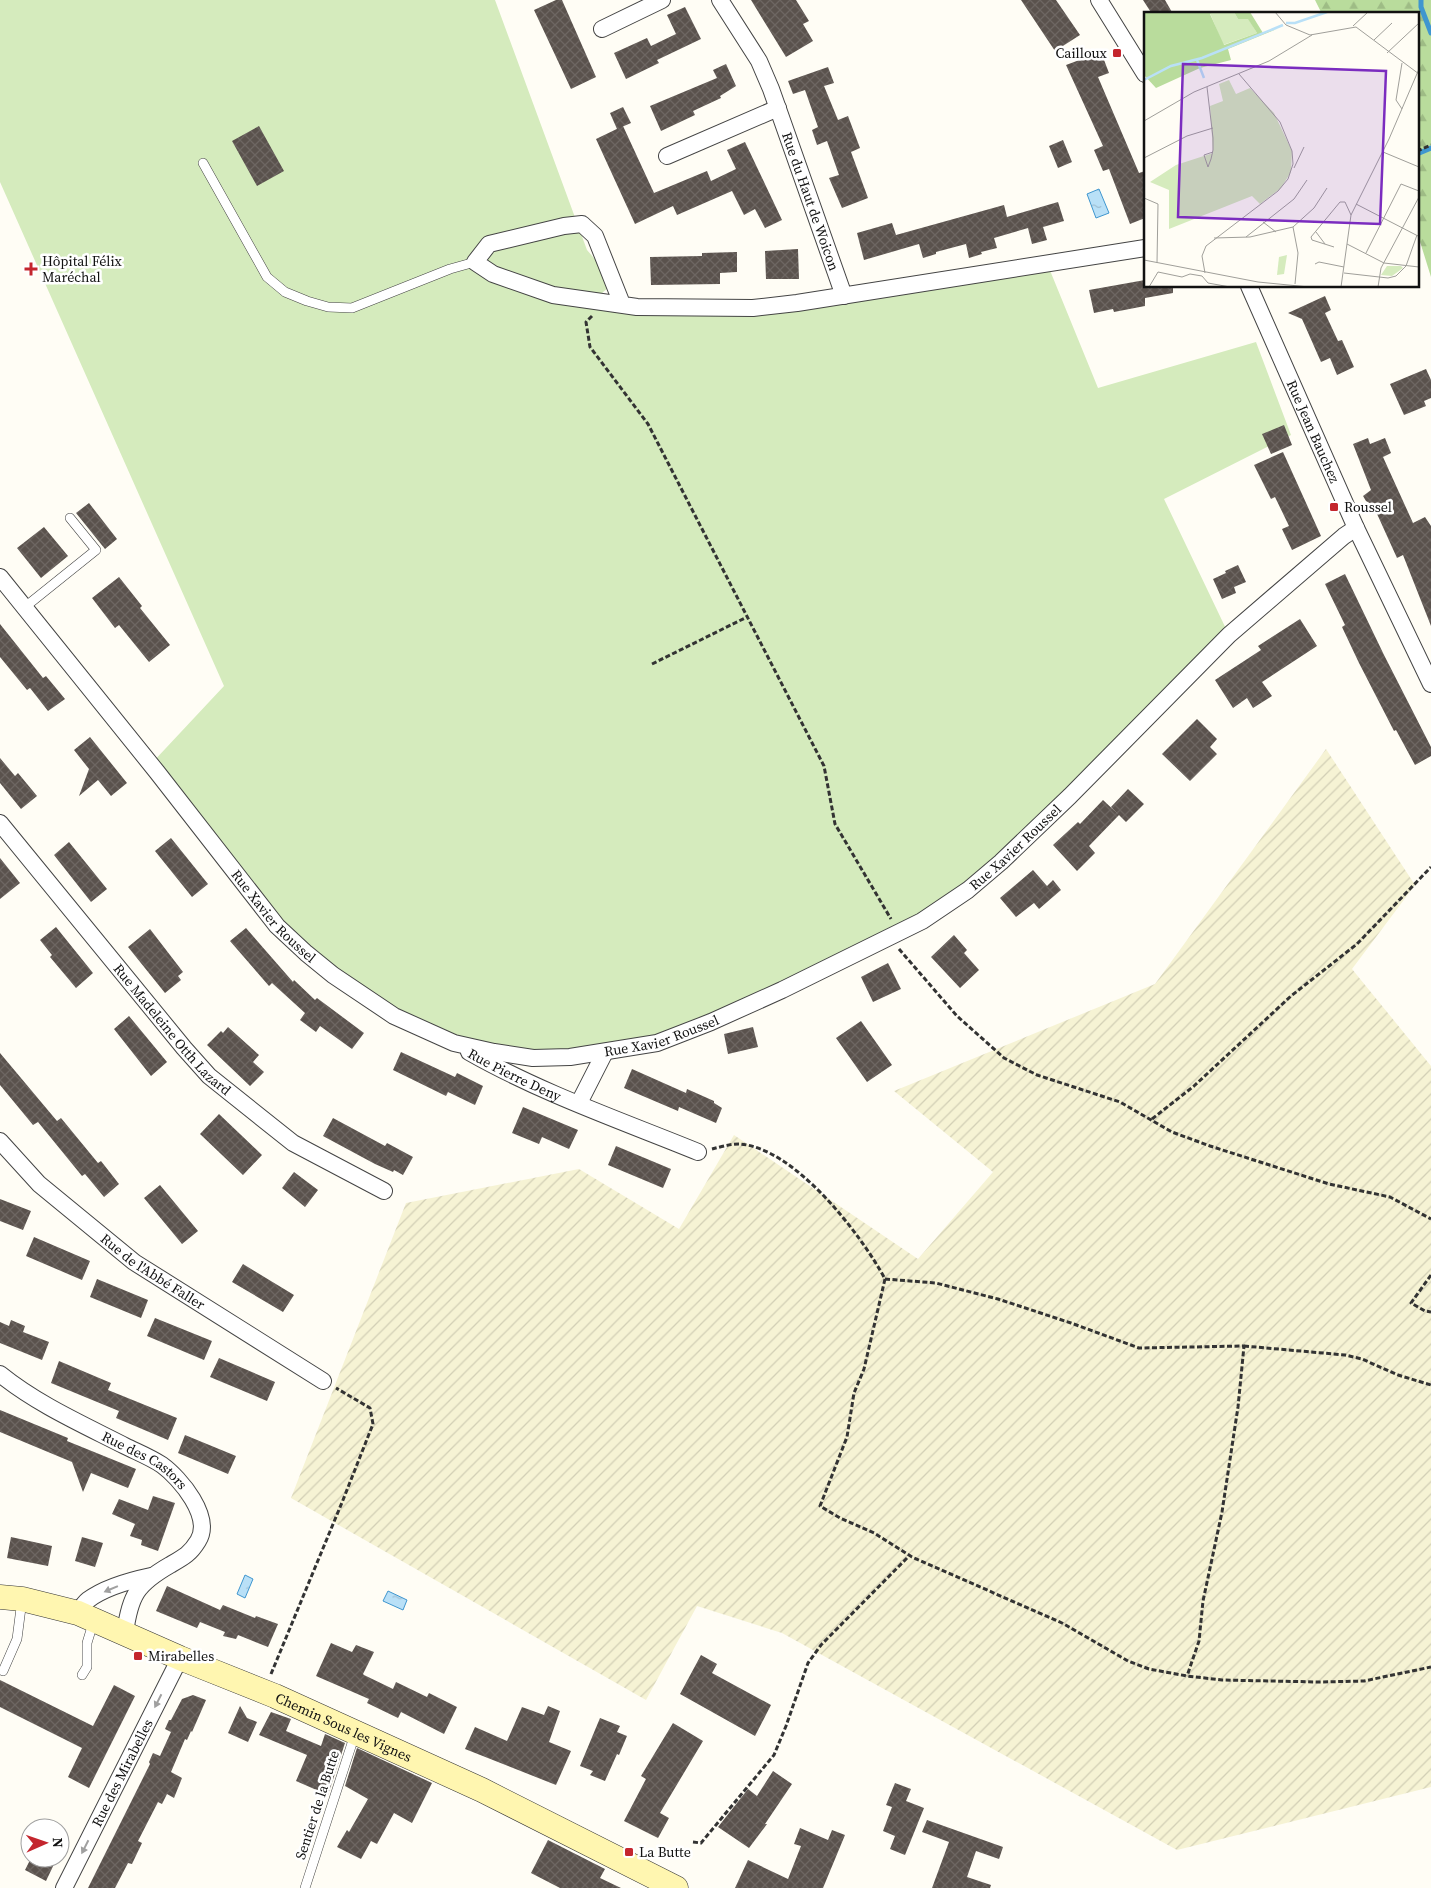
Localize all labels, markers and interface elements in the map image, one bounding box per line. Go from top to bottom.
inset map [1144,12,1418,288]
place label: Cailloux [1055,43,1108,63]
marker: Cailloux [1111,47,1123,59]
street label: Rue du Haut de Woicon [777,129,844,274]
place label: Hôpital Félix Maréchal [42,251,123,287]
marker: Hôpital Félix Maréchal [24,262,38,276]
street label: Rue Jean Bauchez [1282,377,1345,487]
place label: Roussel [1344,497,1392,517]
marker: Roussel [1328,501,1340,513]
street label: Rue Xavier Roussel [965,800,1066,895]
street label: Rue Xavier Roussel [227,865,320,967]
street label: Rue Madeleine Otth Lazard [109,959,235,1100]
street label: Rue Xavier Roussel [603,1010,722,1061]
street label: Rue Pierre Deny [464,1043,565,1106]
street label: Rue de l'Abbé Faller [96,1229,209,1314]
street label: Rue des Castors [99,1426,192,1494]
one-way arrow [104,1585,118,1593]
place label: Mirabelles [148,1646,214,1666]
marker: Mirabelles [132,1650,144,1662]
street label: Chemin Sous les Vignes [272,1688,415,1767]
one-way arrow [154,1694,162,1709]
street label: Rue des Mirabelles [87,1716,158,1830]
street label: Sentier de la Butte [290,1748,344,1862]
north arrow [20,1818,70,1868]
text: N [48,1837,68,1848]
one-way arrow [81,1840,89,1854]
place label: La Butte [639,1842,691,1862]
marker: La Butte [623,1846,635,1858]

